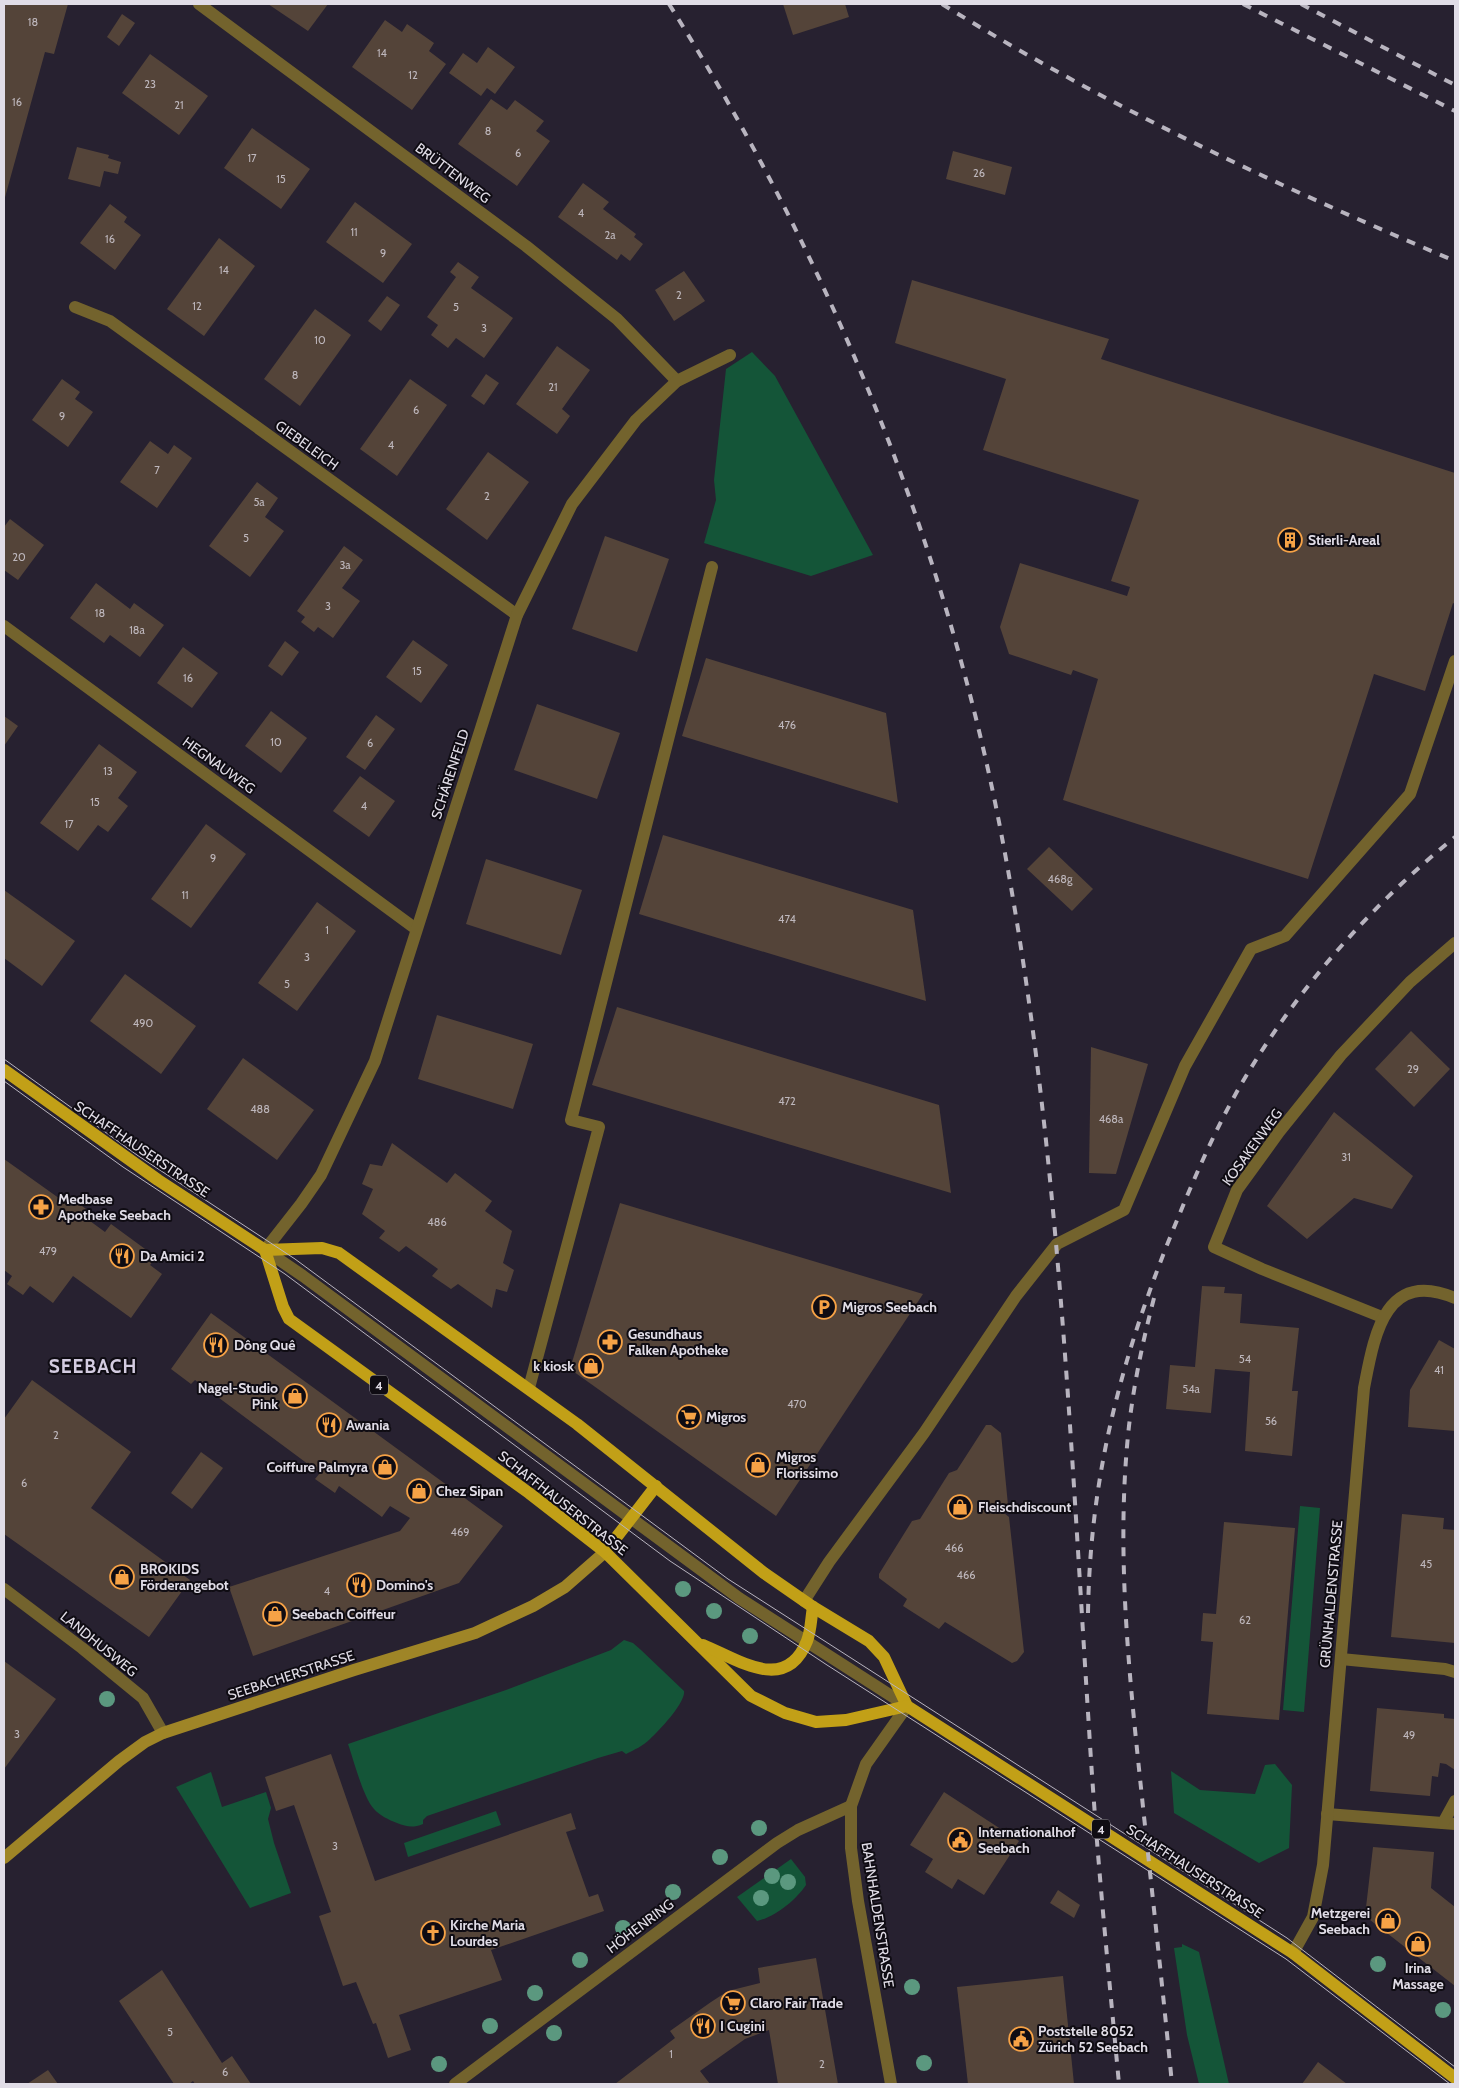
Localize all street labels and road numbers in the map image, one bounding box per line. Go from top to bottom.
street label: BRÜTTENWEG [412,139,494,207]
street label: GIEBELEICH [272,416,342,474]
street label: SCHÄRENFELD [427,727,473,821]
street label: HEGNAUWEG [179,733,259,797]
street label: SCHAFFHAUSERSTRASSE [71,1097,213,1201]
street label: KOSAKENWEG [1218,1105,1286,1189]
road number: 4 [370,1376,388,1394]
street label: SCHAFFHAUSERSTRASSE [495,1447,632,1559]
street label: GRÜNHALDENSTRASSE [1316,1519,1346,1668]
street label: LANDHUSWEG [57,1607,141,1681]
street label: SEEBACHERSTRASSE [225,1646,357,1704]
road number: 4 [1092,1820,1110,1838]
street label: SCHAFFHAUSERSTRASSE [1123,1820,1267,1922]
street label: BAHNHALDENSTRASSE [858,1841,898,1989]
street label: HÖHENRING [603,1895,677,1957]

